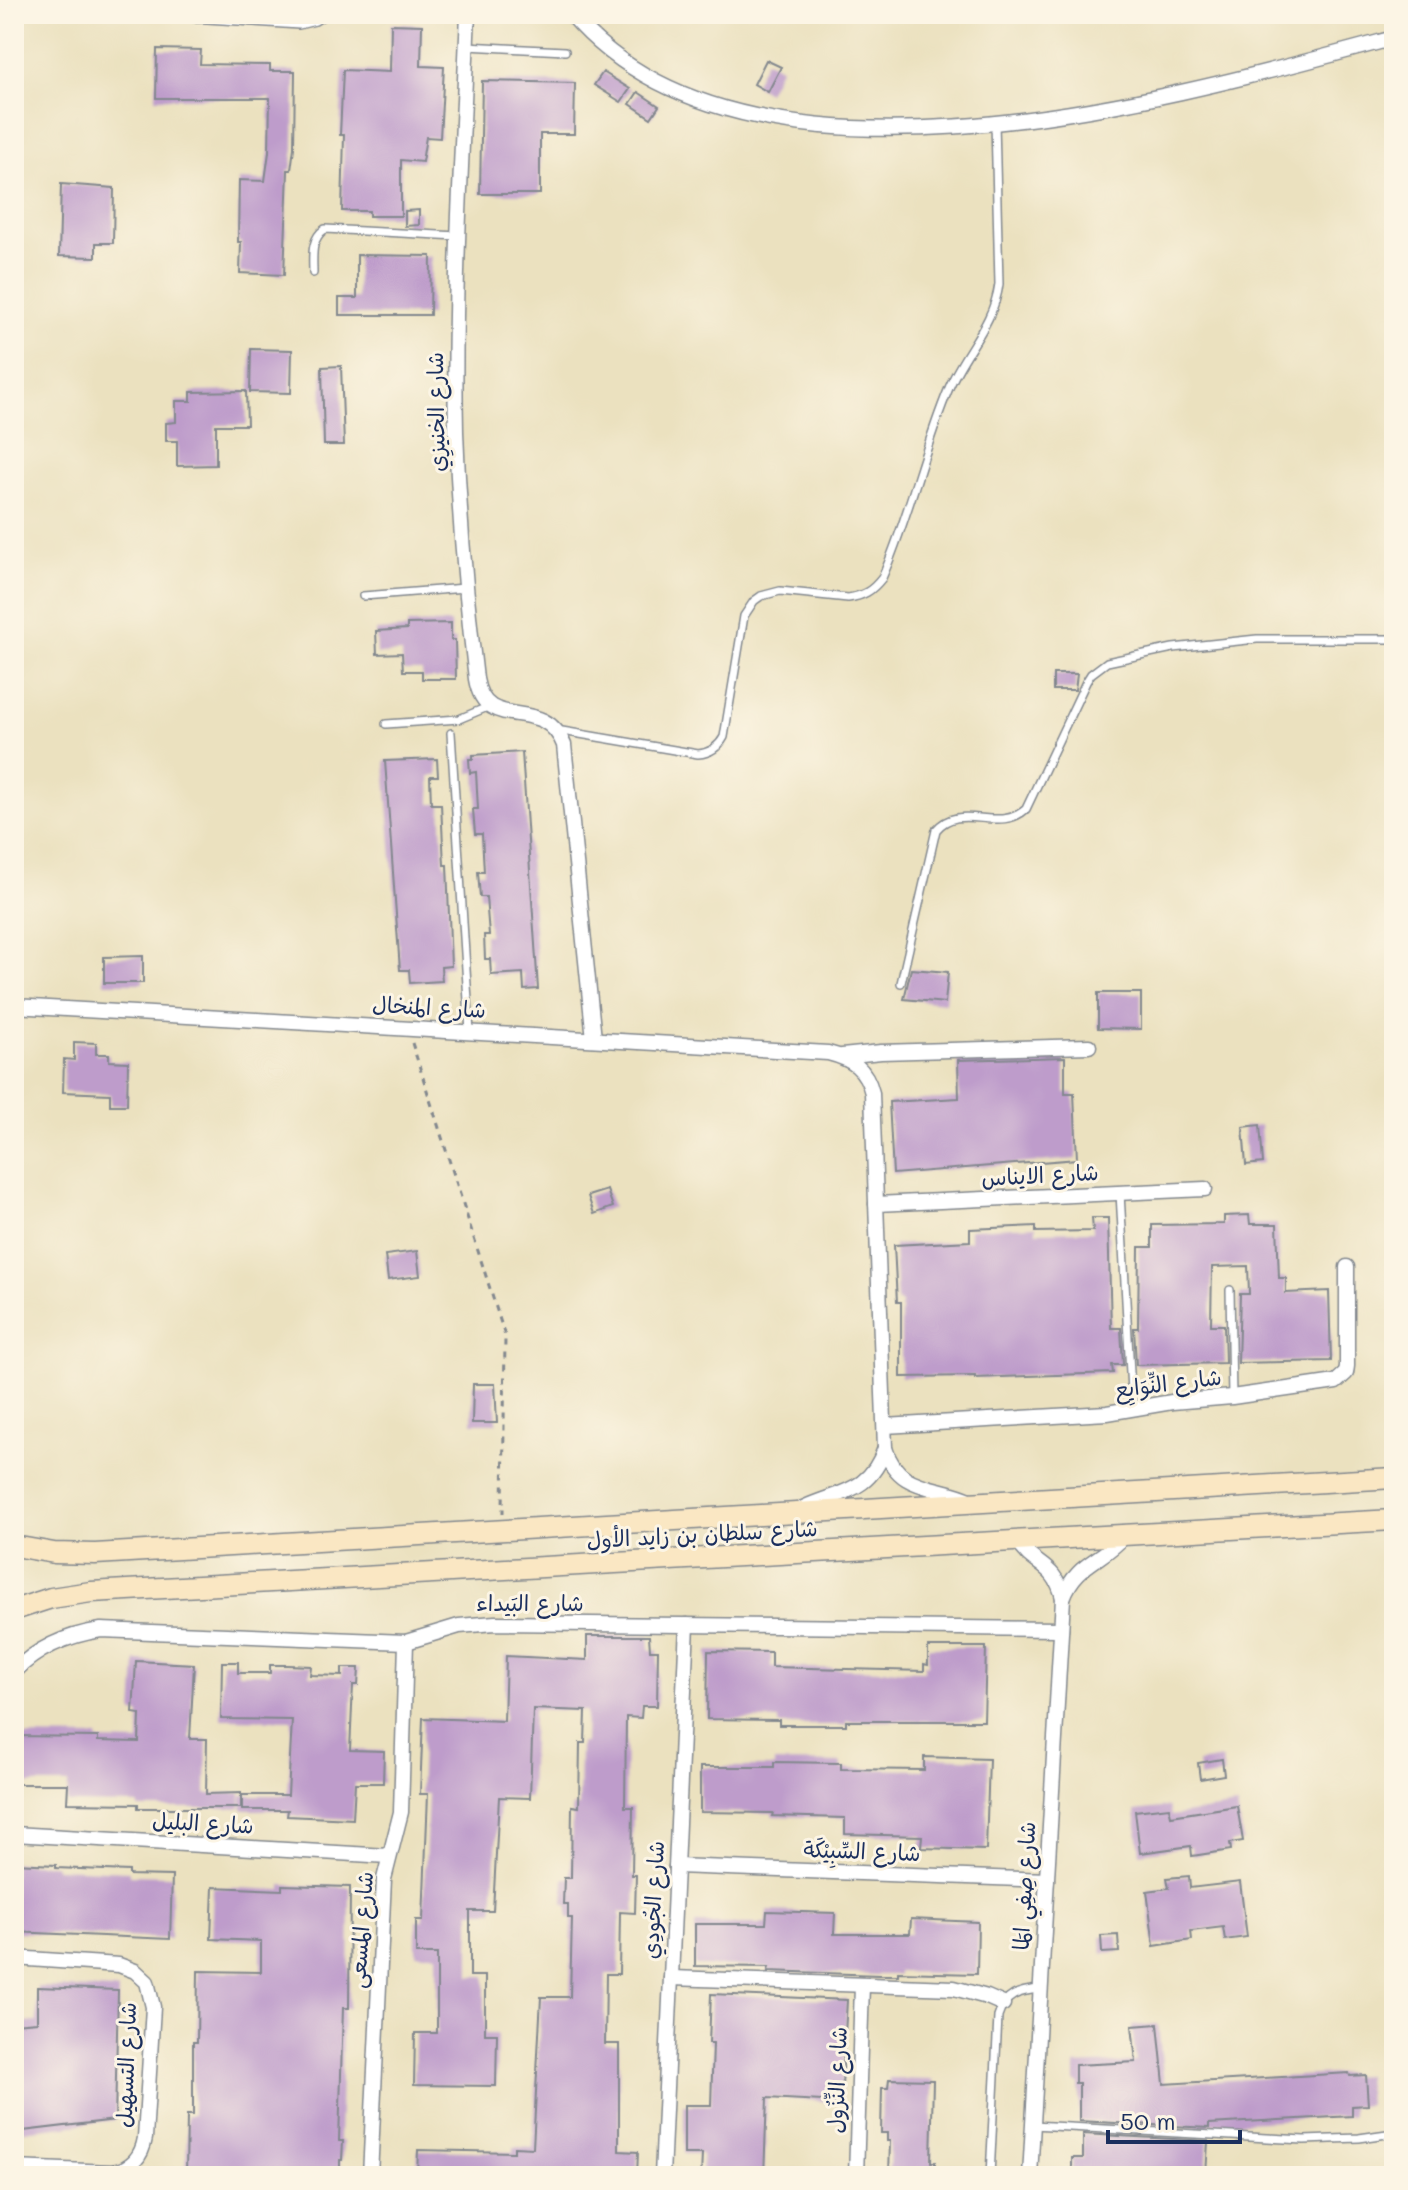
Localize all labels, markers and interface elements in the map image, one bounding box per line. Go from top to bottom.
street label: شارع الخنيزِي [420,352,455,472]
street label: شارع المنخال [371,989,487,1026]
street label: شارع الايناس [981,1157,1099,1194]
street label: شارع النِّوَايِع [1113,1362,1224,1408]
street label: شارع سلطان بن زايد الأول [586,1513,818,1556]
street label: شارع البَيداء [476,1588,584,1619]
street label: شارع البليل [151,1805,255,1842]
street label: شارع صِفِي المَا [1006,1821,1047,1951]
street label: شارع السِّبِيْكَة [803,1834,921,1872]
street label: شارع الجُودِي [635,1840,673,1960]
street label: شارع المسعى [342,1870,381,1990]
street label: شارع التسهيل [109,2002,144,2128]
street label: شارع النِّزُول [820,2026,855,2134]
scale bar [1108,2094,1240,2144]
text: 50 m [1120,2105,1176,2136]

